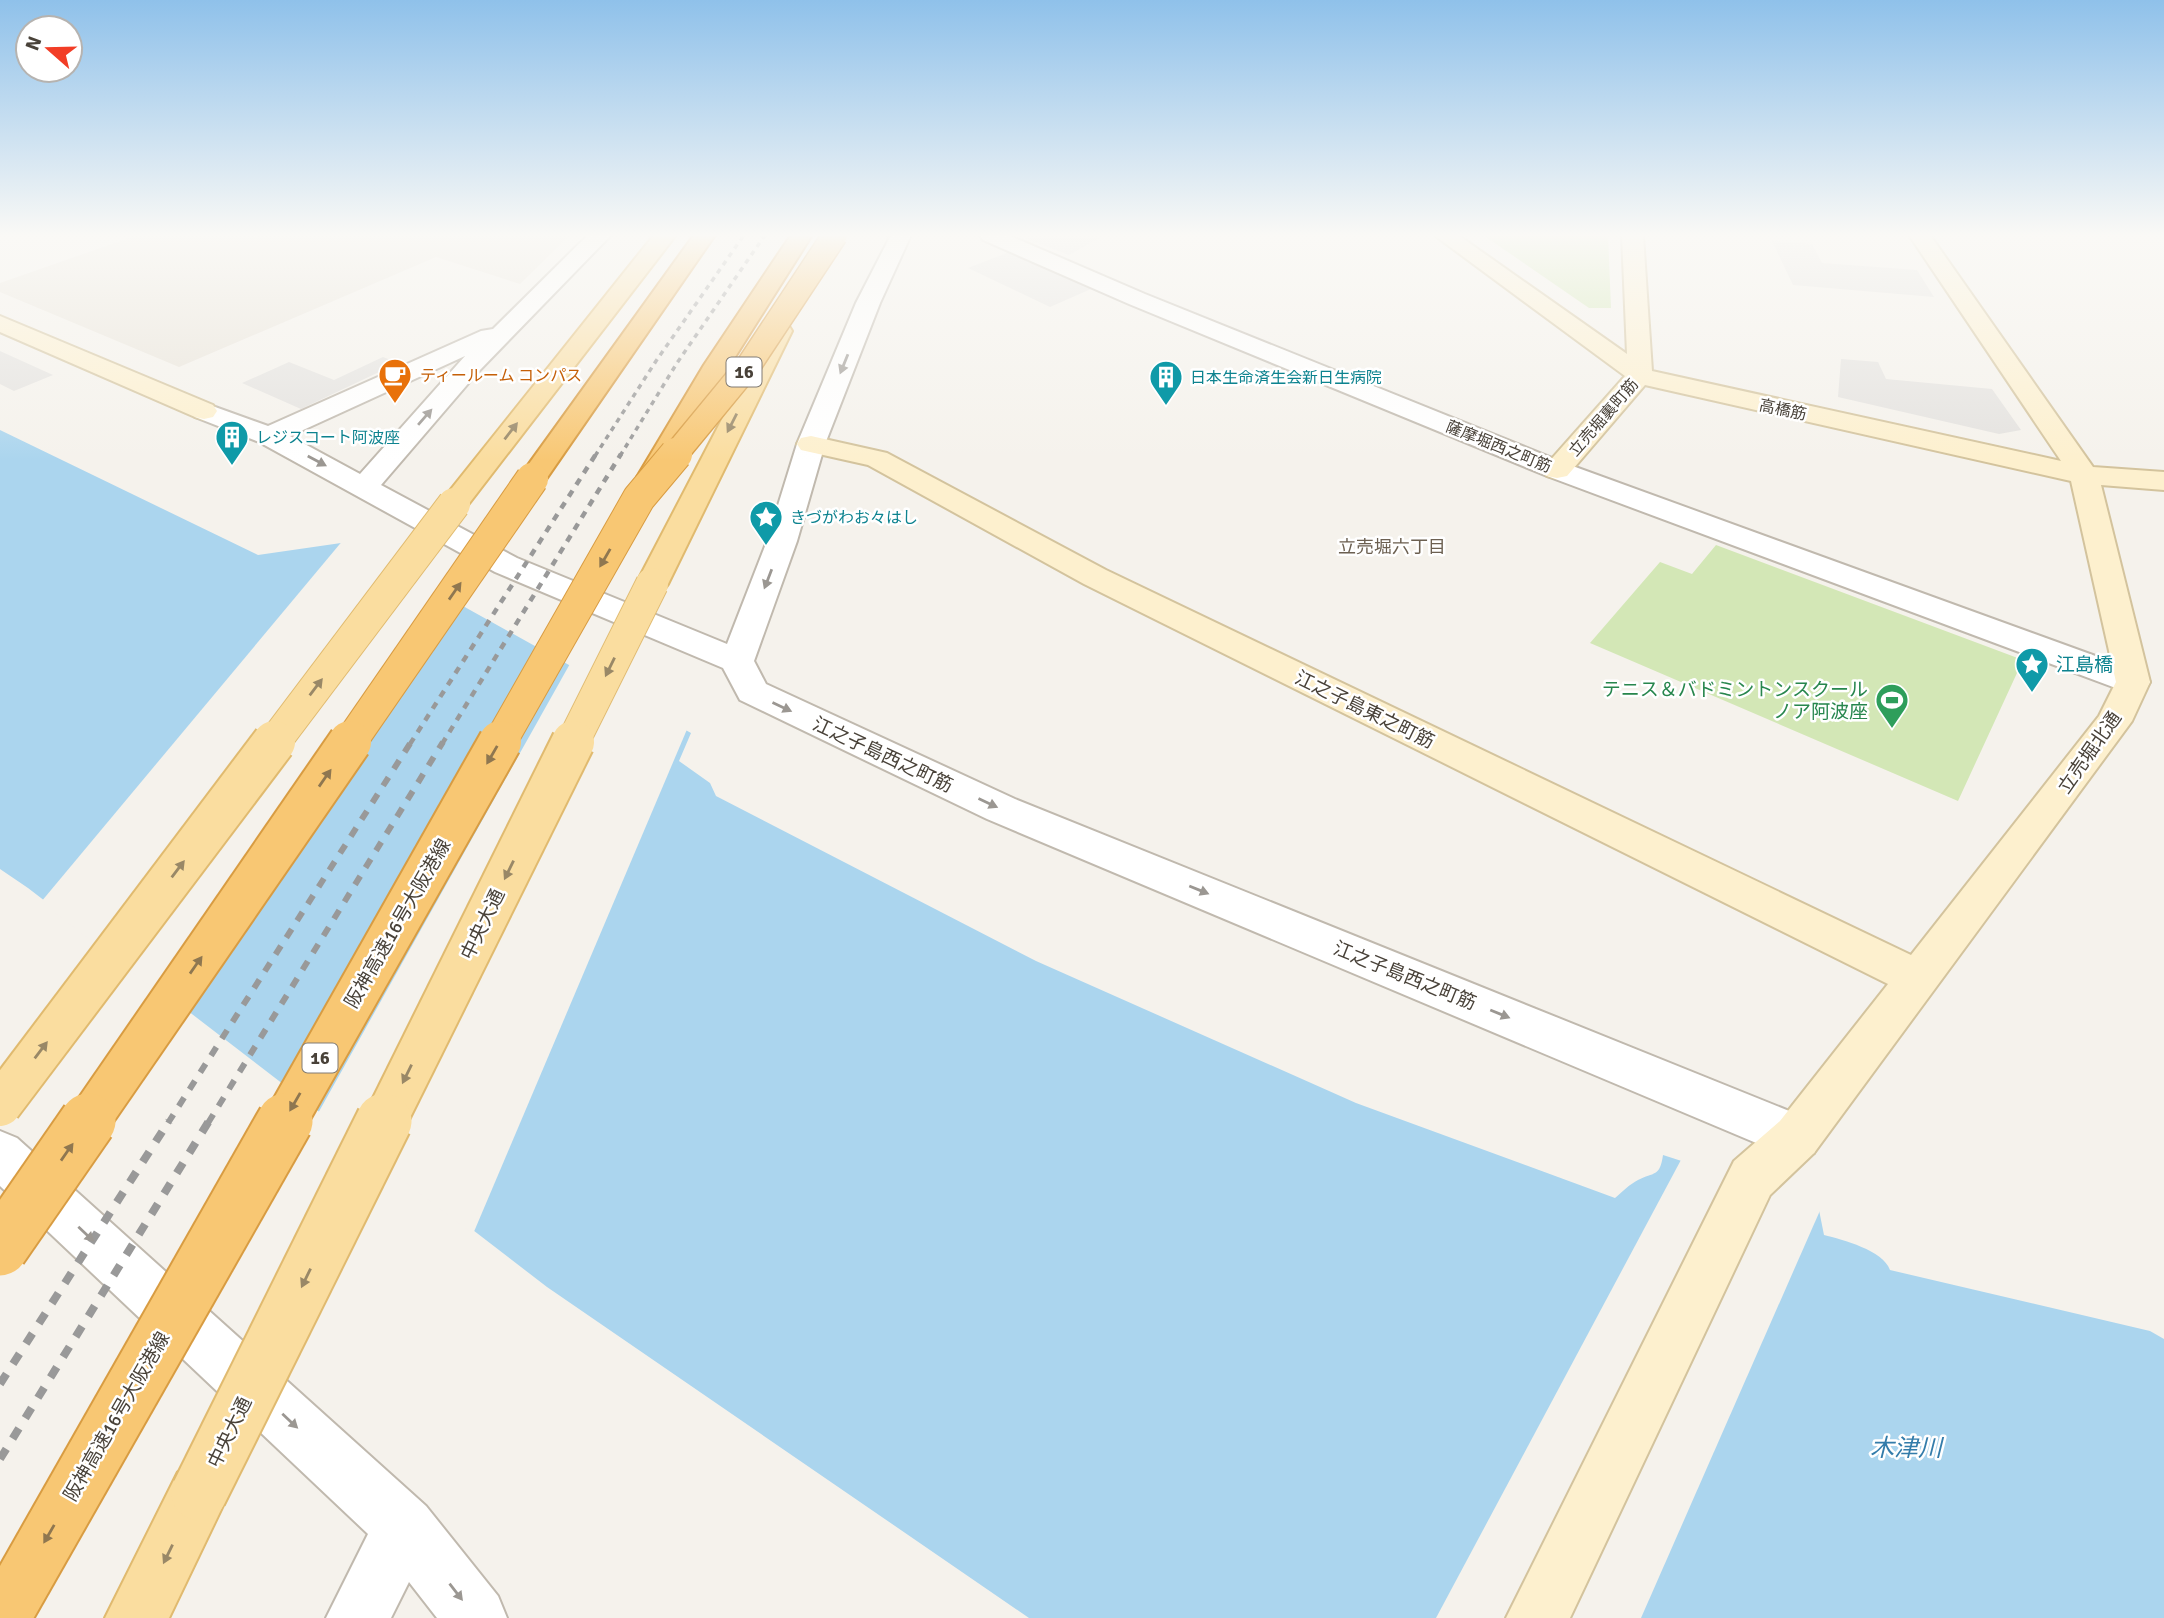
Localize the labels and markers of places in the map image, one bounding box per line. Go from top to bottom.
cafe icon: ティールーム コンパス [376,356,414,405]
building icon: 日本生命済生会新日生病院 [1147,358,1185,407]
place label: ティールーム コンパス [420,366,582,386]
place label: 日本生命済生会新日生病院 [1190,368,1382,388]
building icon: レジスコート阿波座 [213,418,251,467]
place label: レジスコート阿波座 [256,428,400,448]
place icon: きづがわお々はし [747,498,785,547]
place label: きづがわお々はし [790,508,918,528]
place icon: 江島橋 [2013,645,2051,694]
place label: 江島橋 [2056,653,2113,677]
place label: テニス＆バドミントンスクール ノア阿波座 [1602,678,1868,724]
sports icon: テニス＆バドミントンスクール ノア阿波座 [1873,681,1911,730]

